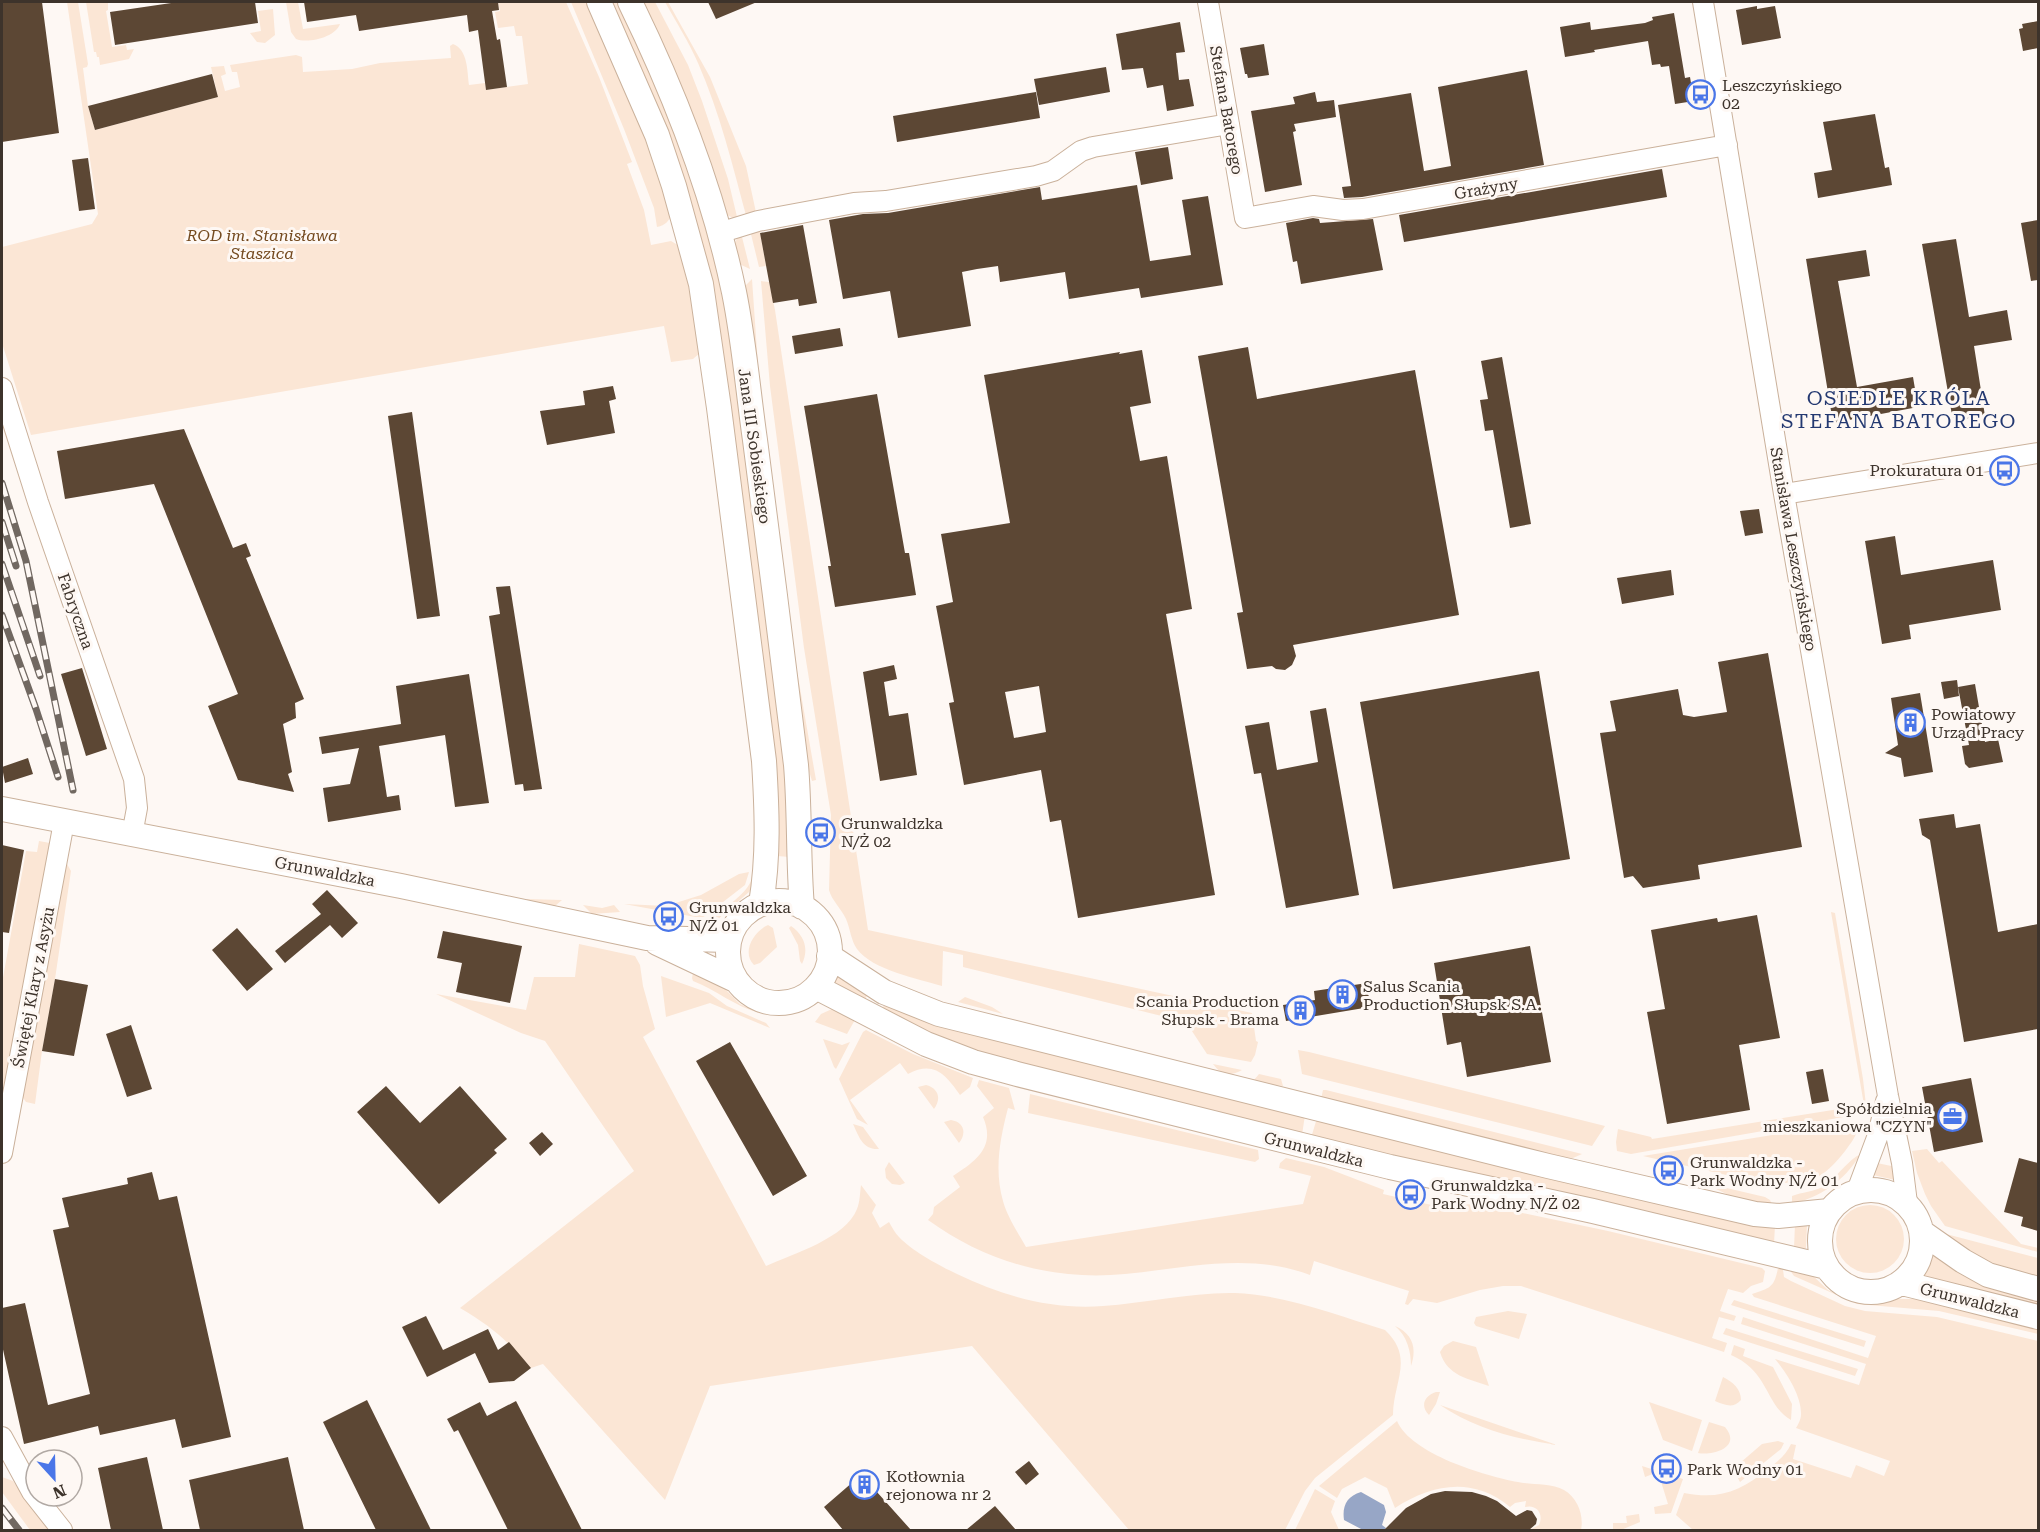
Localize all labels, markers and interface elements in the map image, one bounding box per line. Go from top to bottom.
street label: Stefana Batorego [1206,44,1247,176]
place label: Leszczyńskiego 02 [1722,76,1842,113]
bus stop icon: Leszczyńskiego 02 [1685,78,1717,110]
street label: Grażyny [1453,173,1520,203]
park label: ROD im. Stanisława Staszica [185,226,338,263]
street label: Jana III Sobieskiego [734,367,775,525]
district label: OSIEDLE KRÓLA STEFANA BATOREGO [1781,386,2017,433]
street label: Stanisława Leszczyńskiego [1766,446,1821,653]
bus stop icon: Prokuratura 01 [1989,454,2021,486]
place label: Prokuratura 01 [1870,461,1984,480]
street label: Fabryczna [54,571,98,652]
place label: Powiatowy Urząd Pracy [1931,705,2025,742]
building icon: Powiatowy Urząd Pracy [1894,707,1926,739]
place label: Grunwaldzka N/Ż 02 [841,814,943,851]
bus stop icon: Grunwaldzka N/Ż 02 [804,816,836,848]
street label: Grunwaldzka [273,852,377,891]
place label: Grunwaldzka N/Ż 01 [689,898,791,935]
bus stop icon: Grunwaldzka N/Ż 01 [652,900,684,932]
street label: Świętej Klary z Asyżu [9,905,58,1069]
place label: Salus Scania Production Słupsk S.A. [1363,977,1541,1014]
building icon: Salus Scania Production Słupsk S.A. [1326,979,1358,1011]
place label: Scania Production Słupsk - Brama [1136,992,1279,1029]
building icon: Scania Production Słupsk - Brama [1284,994,1316,1026]
place label: Spółdzielnia mieszkaniowa "CZYN" [1763,1099,1932,1136]
office icon: Spółdzielnia mieszkaniowa "CZYN" [1937,1101,1969,1133]
street label: Grunwaldzka [1262,1128,1366,1171]
place label: Grunwaldzka - Park Wodny N/Ż 01 [1690,1153,1839,1190]
bus stop icon: Grunwaldzka - Park Wodny N/Ż 01 [1653,1155,1685,1187]
place label: Grunwaldzka - Park Wodny N/Ż 02 [1431,1176,1580,1213]
bus stop icon: Grunwaldzka - Park Wodny N/Ż 02 [1394,1178,1426,1210]
street label: Grunwaldzka [1918,1279,2022,1322]
north arrow [24,1448,84,1508]
bus stop icon: Park Wodny 01 [1650,1453,1682,1485]
place label: Park Wodny 01 [1687,1460,1804,1479]
place label: Kotłownia rejonowa nr 2 [886,1467,991,1504]
building icon: Kotłownia rejonowa nr 2 [849,1469,881,1501]
text: N [50,1480,69,1503]

